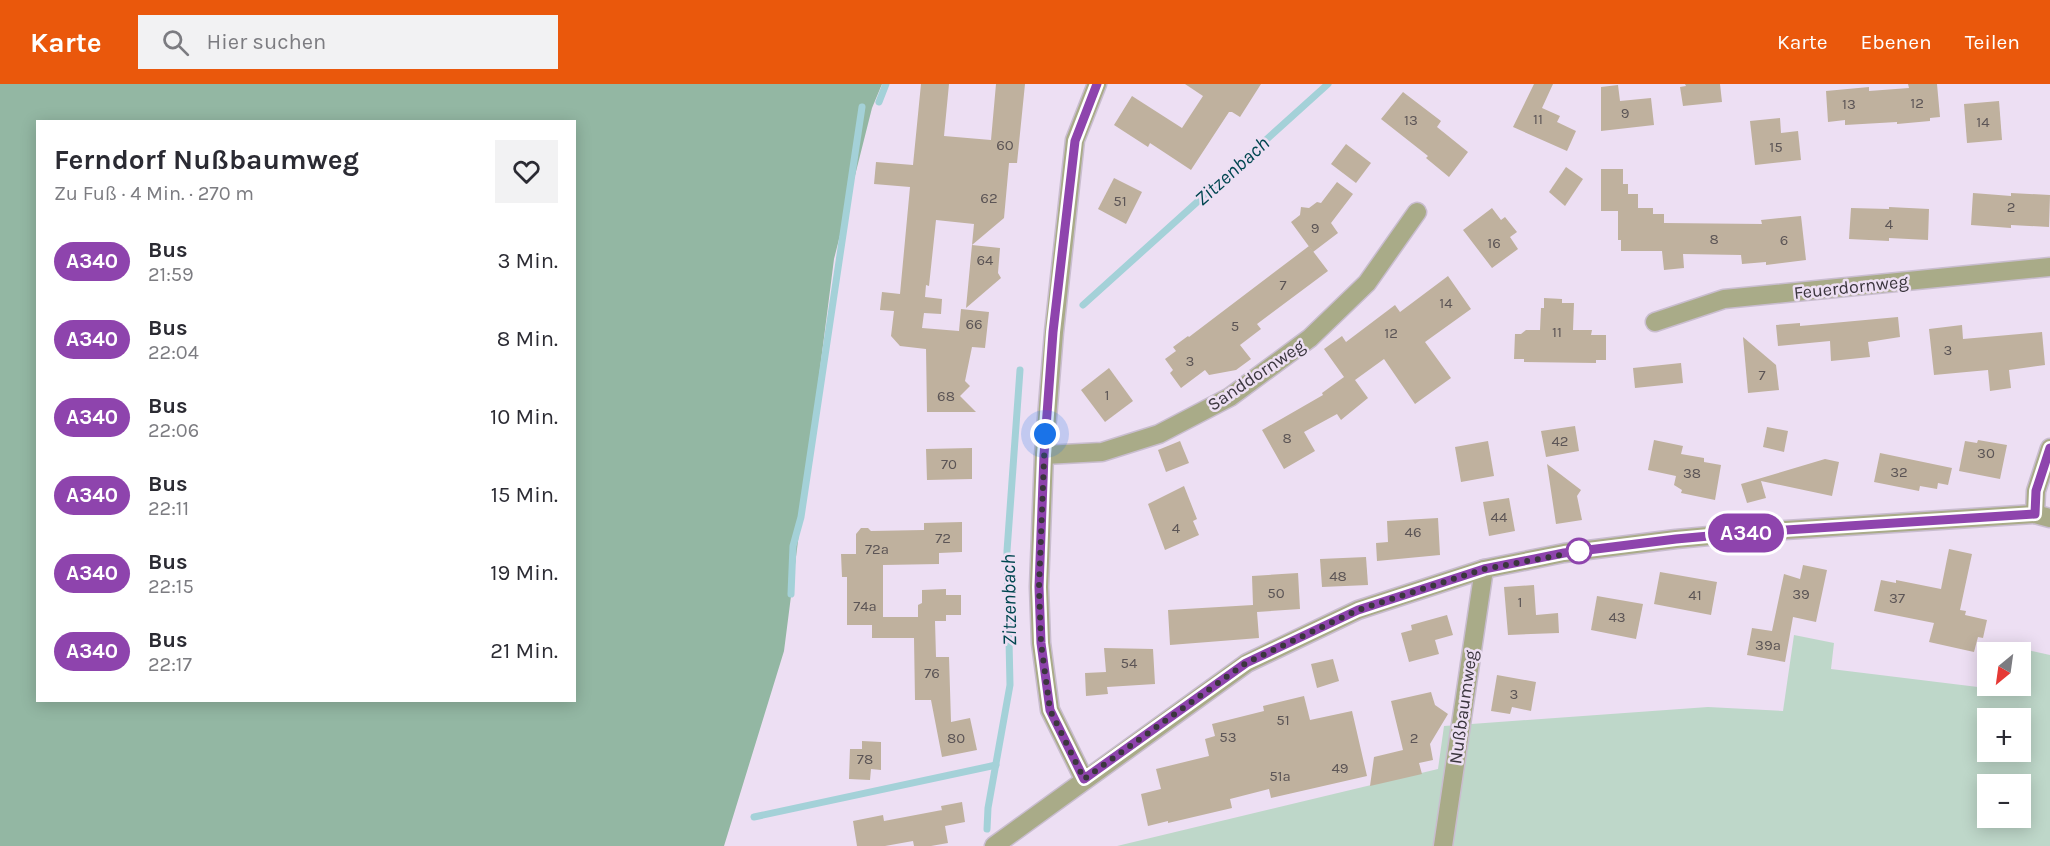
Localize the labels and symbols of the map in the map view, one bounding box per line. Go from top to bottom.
house number: 12 [1910,94,1924,112]
house number: 13 [1842,95,1856,113]
house number: 9 [1621,104,1629,122]
house number: 11 [1533,110,1543,128]
house number: 13 [1404,111,1418,129]
house number: 14 [1976,113,1990,131]
water label: Zitzenbach [1190,132,1274,210]
house number: 60 [996,136,1014,154]
house number: 15 [1769,138,1783,156]
house number: 62 [980,189,998,207]
house number: 51 [1113,192,1127,210]
house number: 2 [2007,198,2015,216]
house number: 4 [1885,215,1894,233]
house number: 9 [1311,219,1319,237]
house number: 8 [1709,230,1719,248]
house number: 6 [1780,231,1788,249]
house number: 16 [1487,234,1501,252]
house number: 64 [977,251,994,269]
street label: Feuerdornweg [1793,270,1909,304]
house number: 7 [1279,276,1287,294]
house number: 14 [1439,294,1453,312]
house number: 66 [965,315,983,333]
house number: 5 [1231,317,1239,335]
house number: 11 [1552,323,1562,341]
house number: 12 [1384,324,1398,342]
street label: Sanddornweg [1203,334,1309,416]
house number: 3 [1944,341,1952,359]
house number: 3 [1186,352,1194,370]
house number: 7 [1758,366,1766,384]
house number: 1 [1105,386,1109,404]
house number: 68 [937,387,955,405]
your location [1030,419,1060,449]
house number: 8 [1282,429,1292,447]
house number: 42 [1551,432,1569,450]
house number: 30 [1977,444,1995,462]
house number: 70 [941,455,957,473]
house number: 32 [1890,463,1908,481]
house number: 38 [1683,464,1701,482]
house number: 44 [1491,508,1508,526]
line badge: A340 [1704,514,1788,552]
house number: 4 [1172,519,1181,537]
house number: 46 [1405,523,1421,541]
house number: 72 [935,529,951,547]
unlabelled marker [1566,538,1592,564]
house number: 72a [865,540,889,558]
water label: Zitzenbach [997,554,1021,646]
house number: 48 [1329,567,1347,585]
house number: 50 [1267,584,1285,602]
house number: 39 [1792,585,1810,603]
house number: 41 [1688,586,1702,604]
house number: 37 [1889,589,1905,607]
house number: 1 [1518,593,1522,611]
house number: 74a [853,597,877,615]
house number: 43 [1608,608,1626,626]
house number: 39a [1755,636,1781,654]
north arrow [1977,642,2031,696]
street label: Nußbaumweg [1444,649,1482,765]
house number: 54 [1121,654,1138,672]
house number: 76 [924,664,940,682]
house number: 3 [1510,685,1518,703]
house number: 51 [1276,711,1290,729]
house number: 53 [1219,728,1237,746]
house number: 80 [947,729,965,747]
house number: 2 [1410,729,1418,747]
house number: 78 [857,750,873,768]
house number: 49 [1331,759,1349,777]
house number: 51a [1269,767,1291,785]

